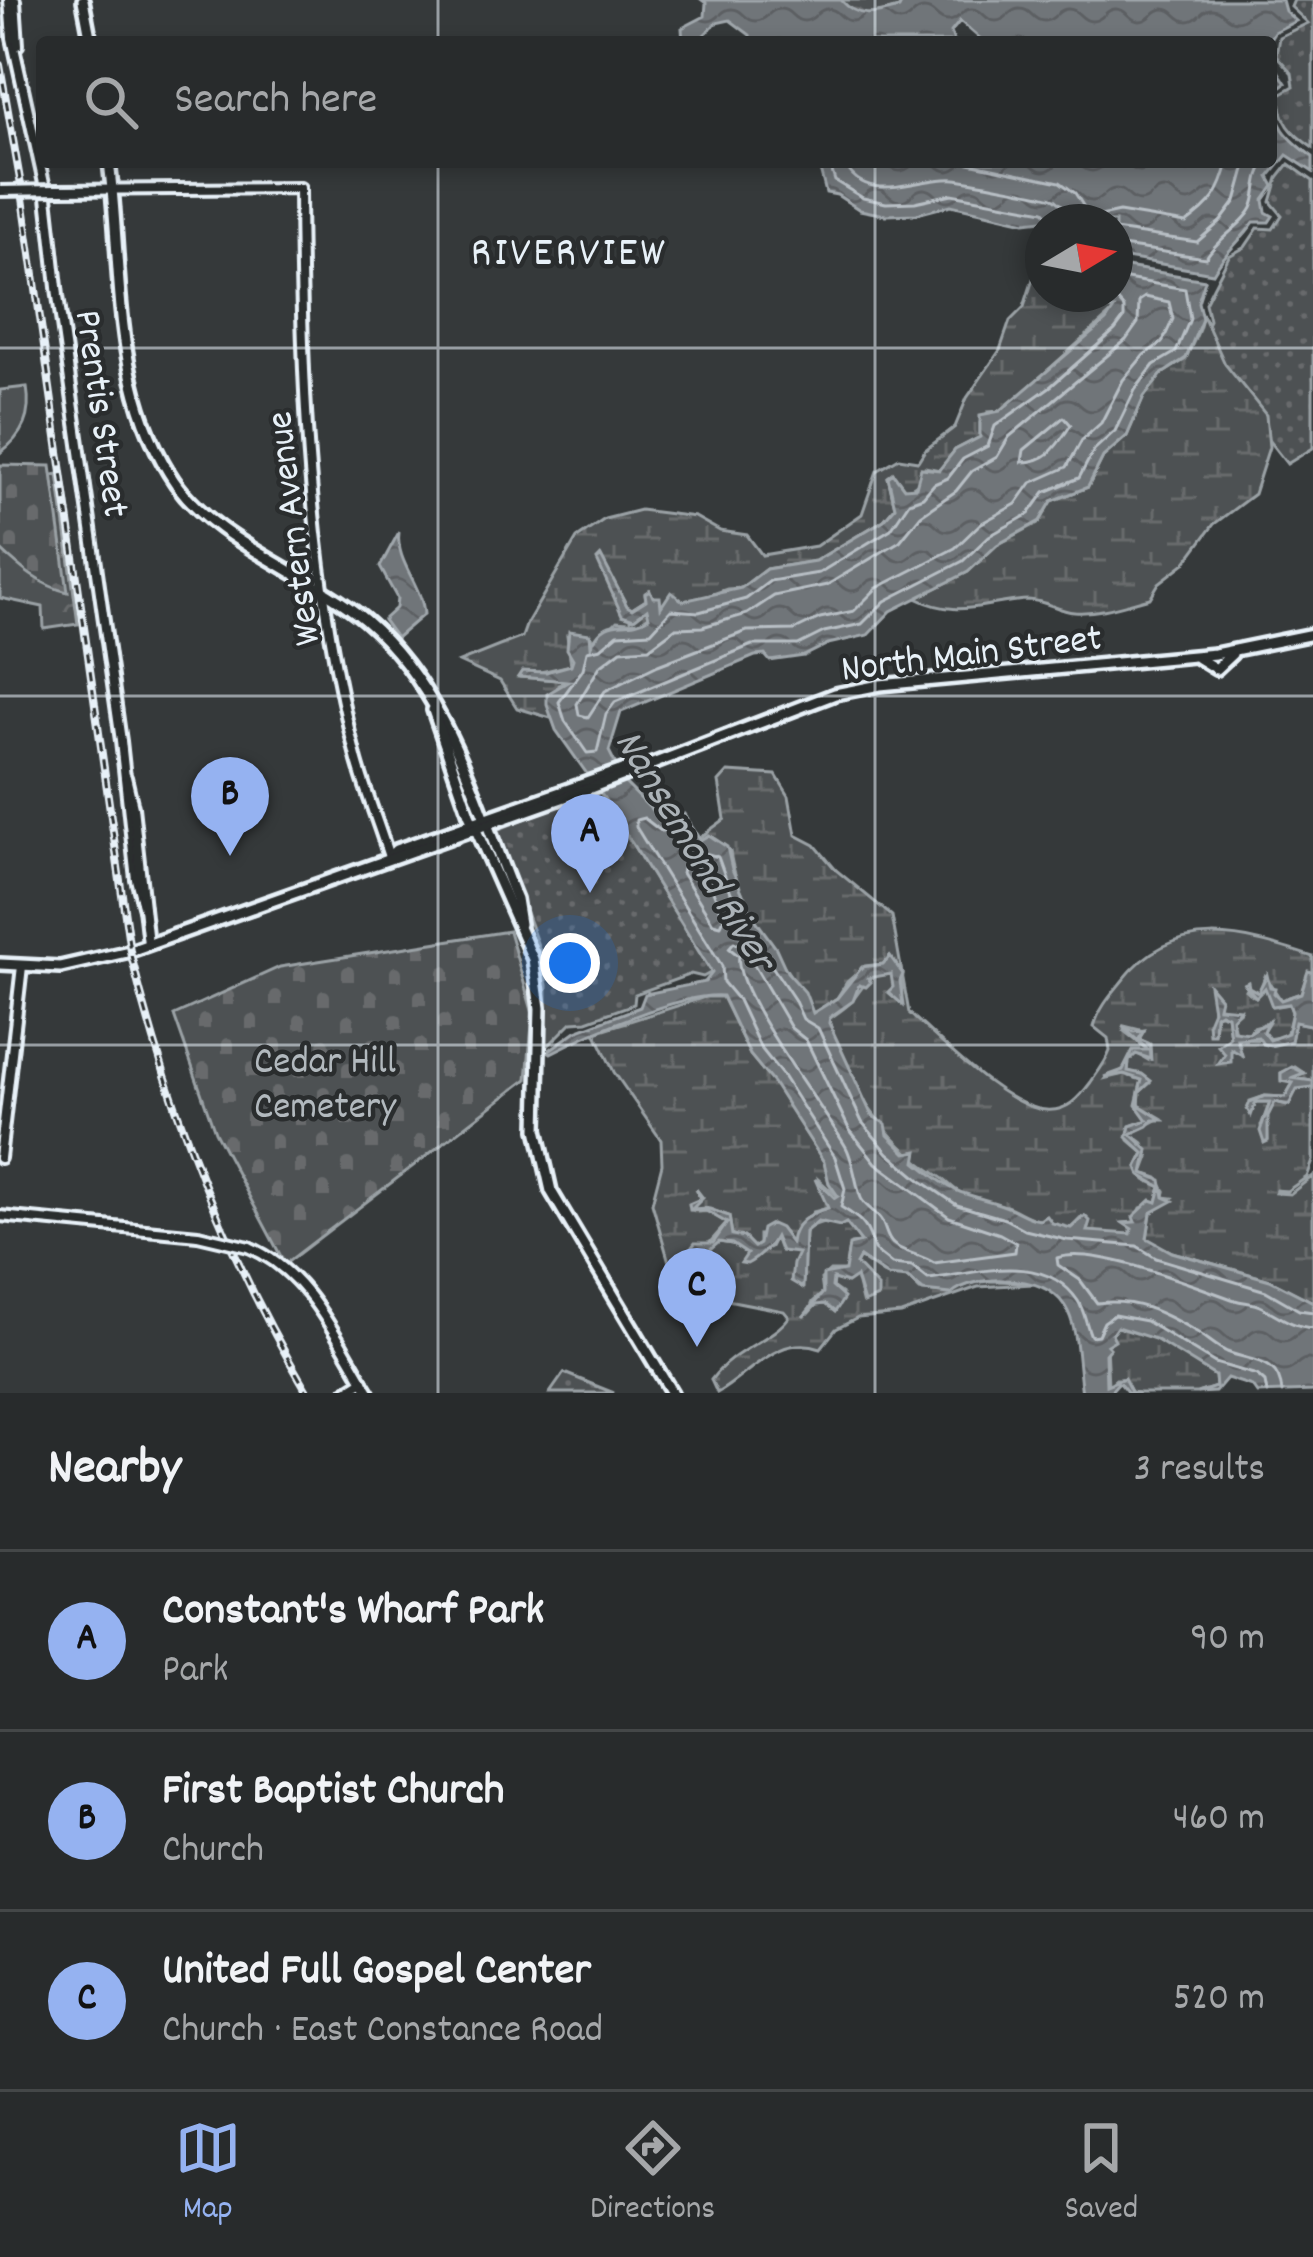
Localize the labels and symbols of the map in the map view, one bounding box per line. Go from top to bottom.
north arrow [1025,204,1133,312]
district label: RIVERVIEW [471,226,667,286]
street label: Prentis Street [57,307,140,521]
street label: Western Avenue [255,408,338,649]
street label: North Main Street [838,613,1105,700]
water label: Nansemond River [596,720,790,987]
pin: B [191,757,269,856]
pin: A [551,794,629,893]
your location [540,933,600,993]
park label: Cedar Hill Cemetery [254,1037,397,1137]
pin: C [658,1248,736,1347]

